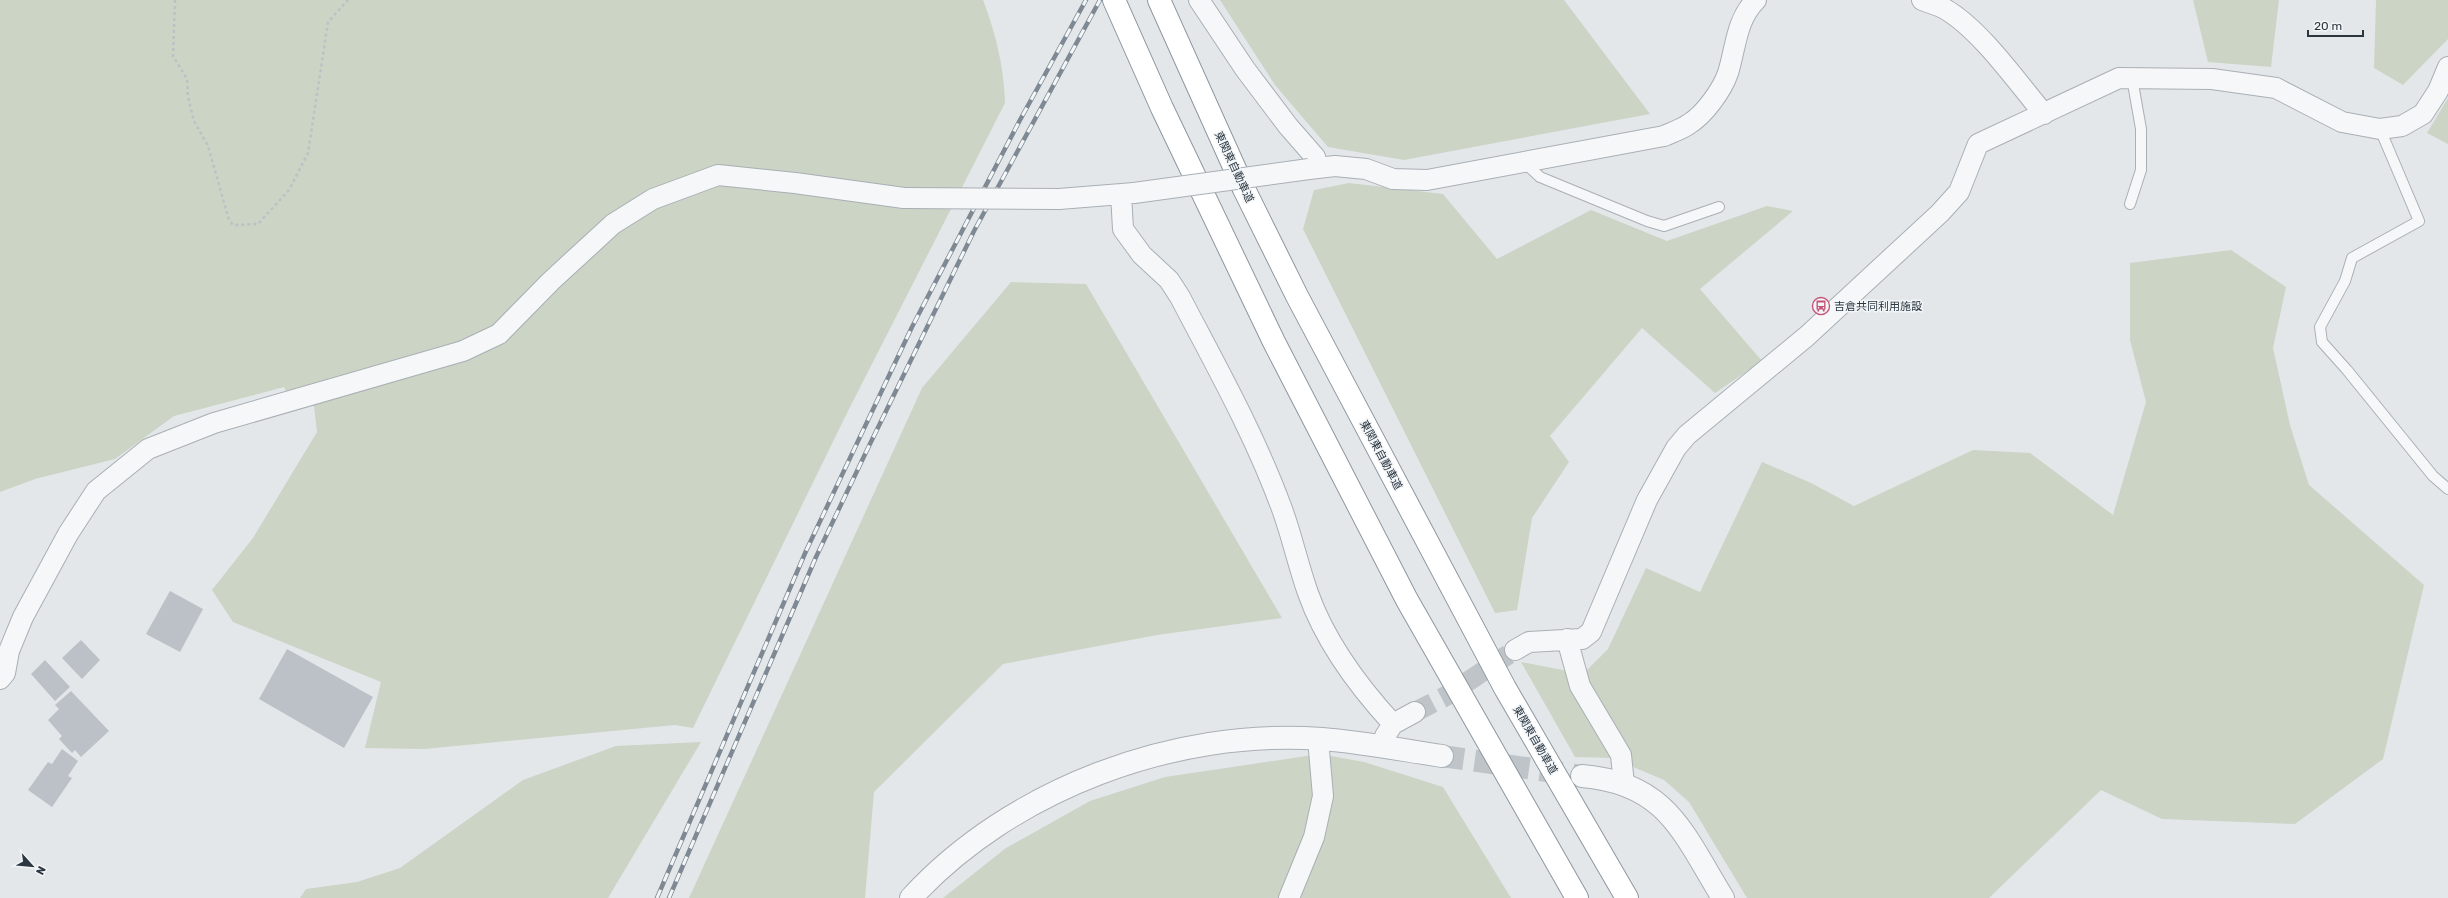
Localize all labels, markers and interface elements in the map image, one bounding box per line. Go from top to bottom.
scale bar [2308,12,2363,38]
text: 20 m [2314,19,2342,33]
street label: 東関東自動車道 [1212,129,1256,205]
bus stop icon: 吉倉共同利用施設 [1811,296,1831,316]
place label: 吉倉共同利用施設 [1834,300,1922,313]
street label: 東関東自動車道 [1357,418,1405,492]
street label: 東関東自動車道 [1510,703,1560,777]
north arrow [12,846,52,886]
text: N [33,864,48,877]

